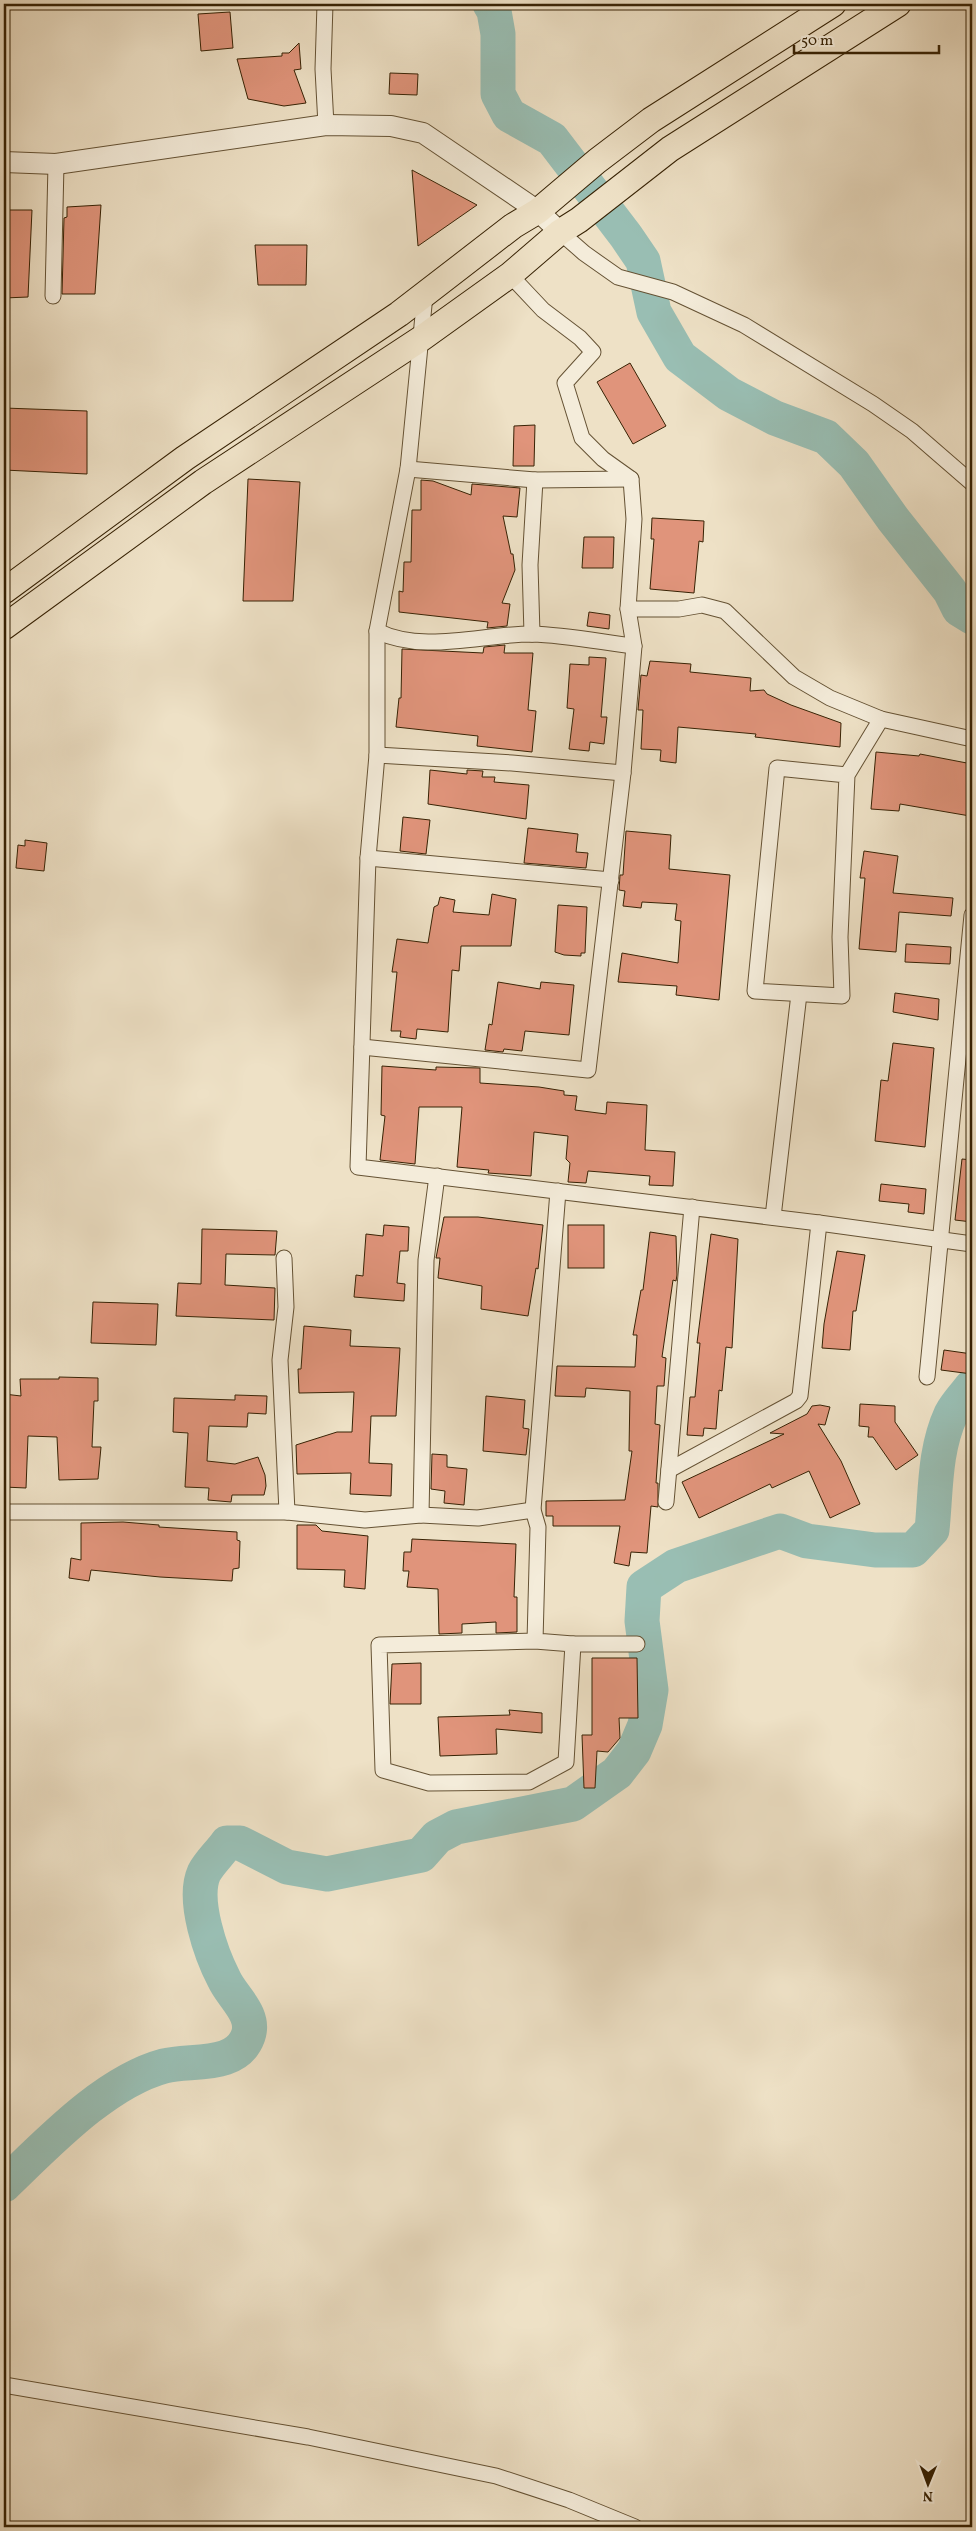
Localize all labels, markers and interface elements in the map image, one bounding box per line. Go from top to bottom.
scale bar [794,22,938,54]
text: 50 m [801,31,833,52]
north arrow [904,2458,954,2508]
text: N [923,2486,933,2505]

